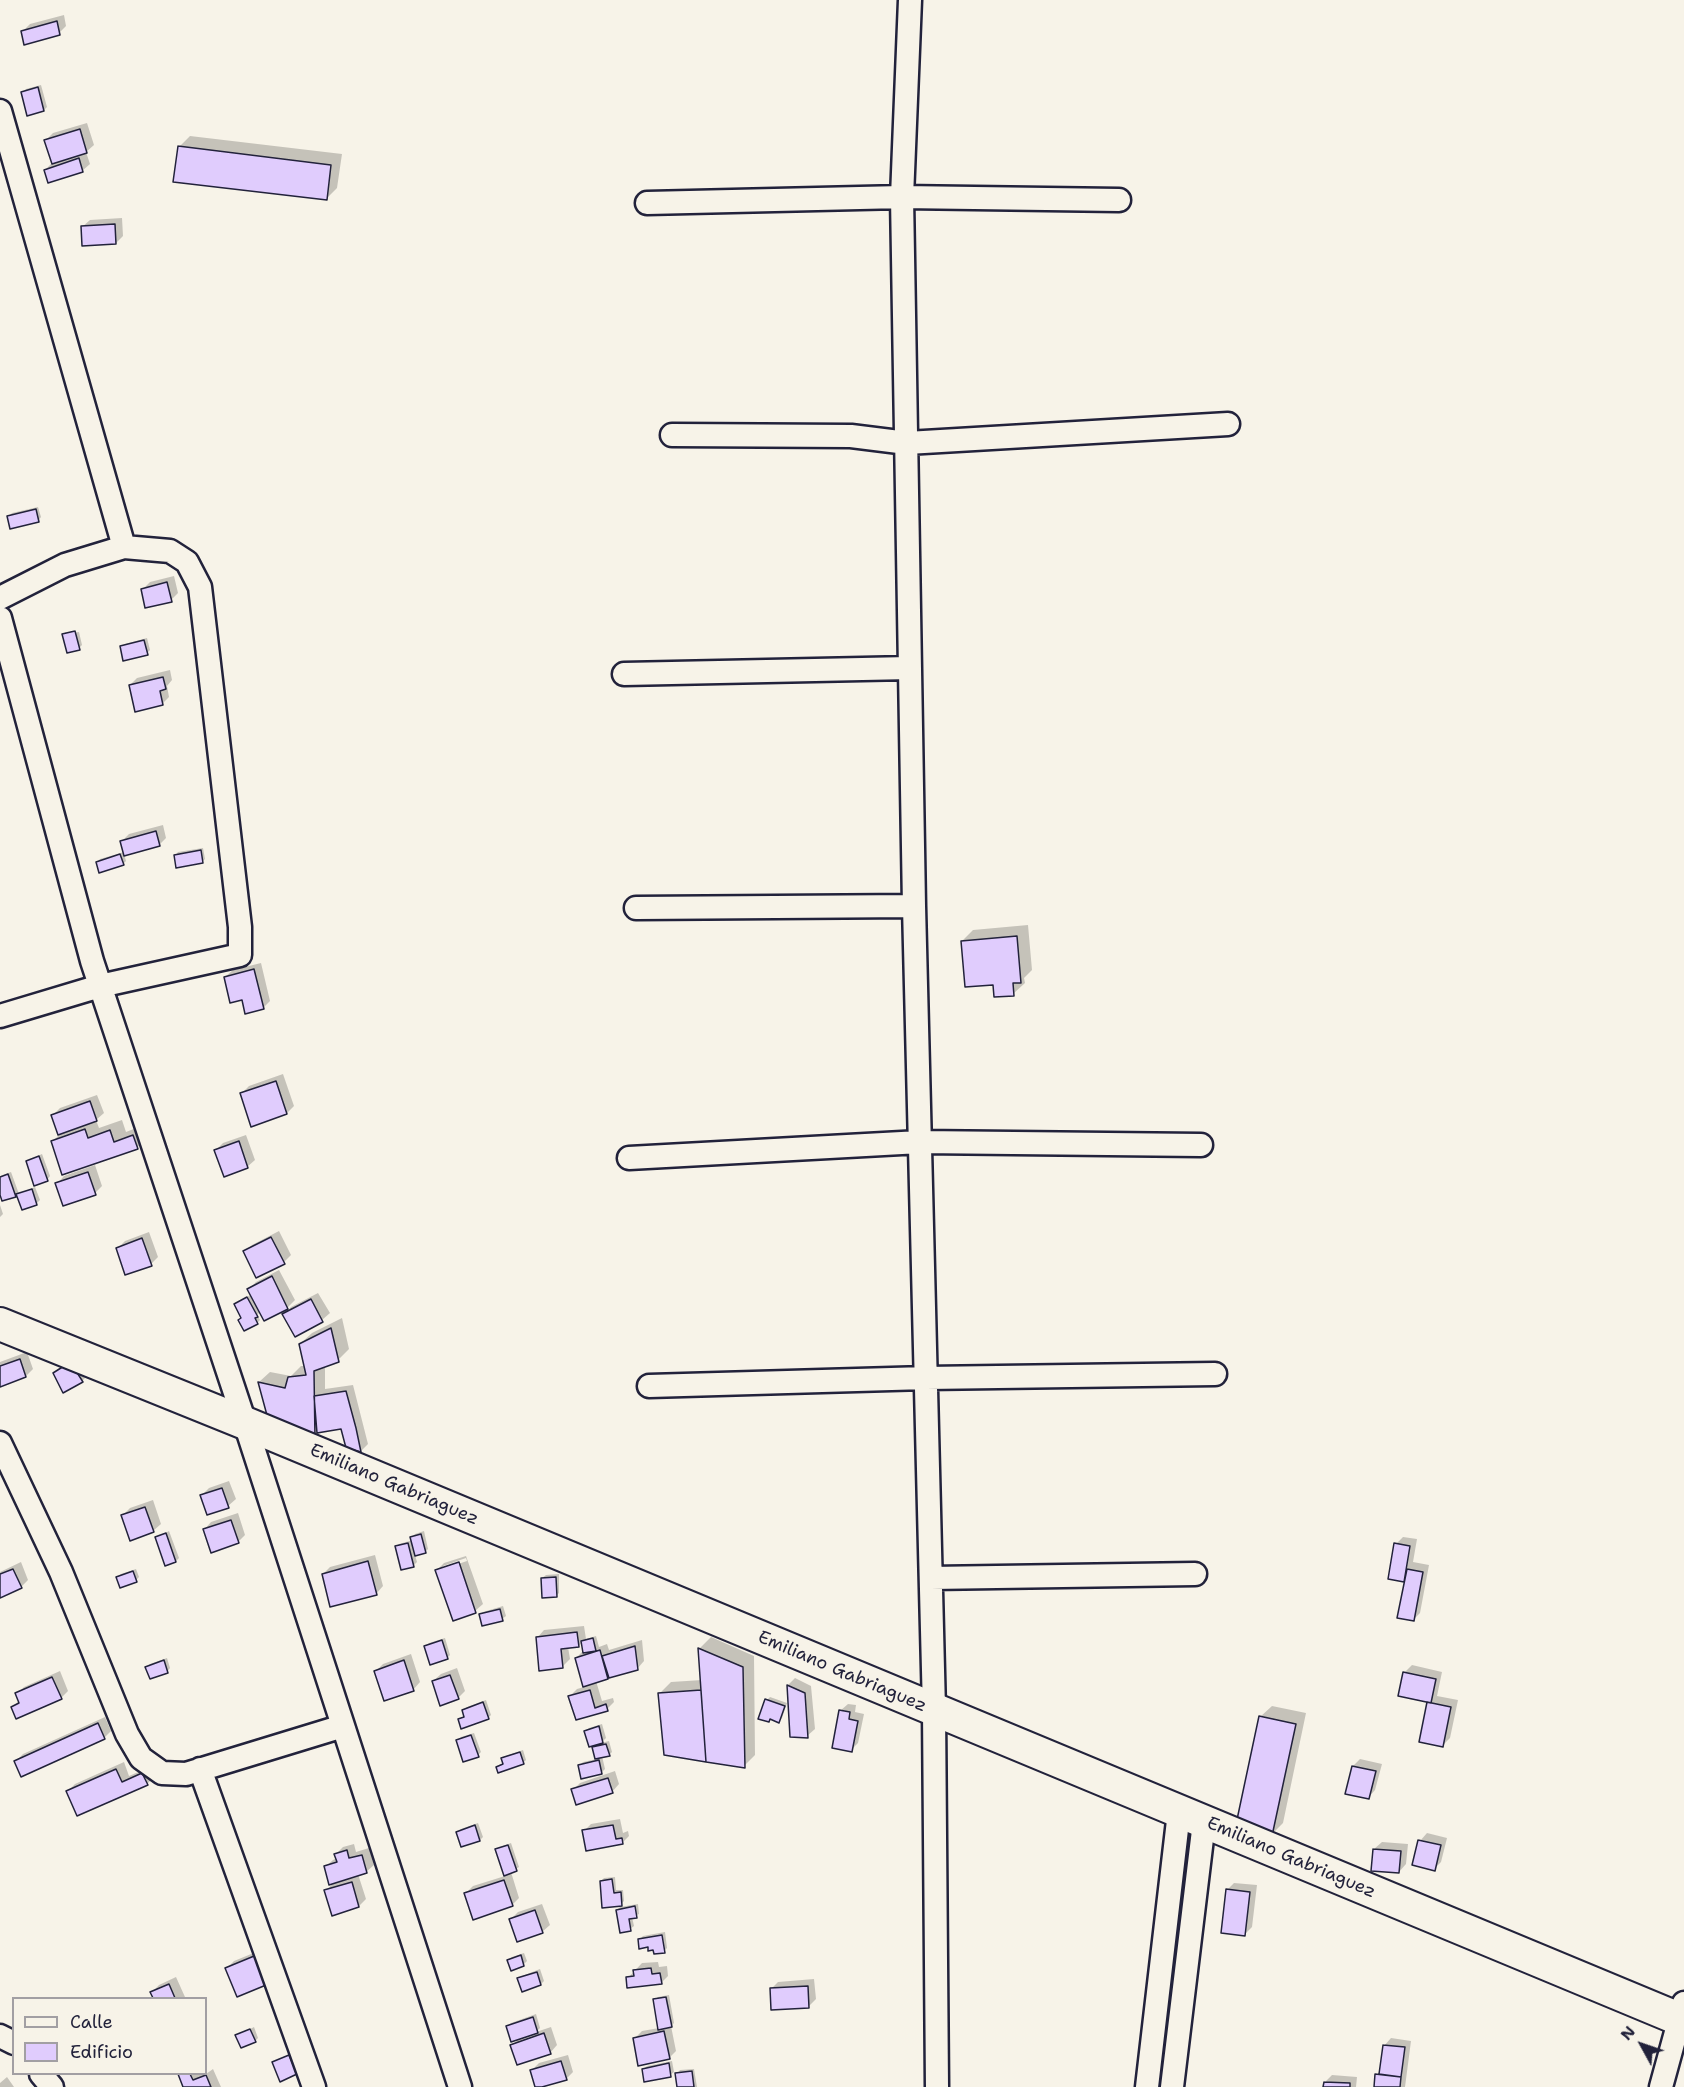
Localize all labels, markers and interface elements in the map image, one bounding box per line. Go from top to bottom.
street label: Emiliano Gabriaguez [306,1440,482,1530]
street label: Emiliano Gabriaguez [754,1627,930,1717]
street label: Emiliano Gabriaguez [1203,1813,1379,1903]
legend [12,1997,207,2075]
text: Calle [70,2010,113,2034]
north arrow [1612,2015,1672,2075]
text: N [1616,2021,1640,2045]
text: Edificio [70,2040,133,2064]

